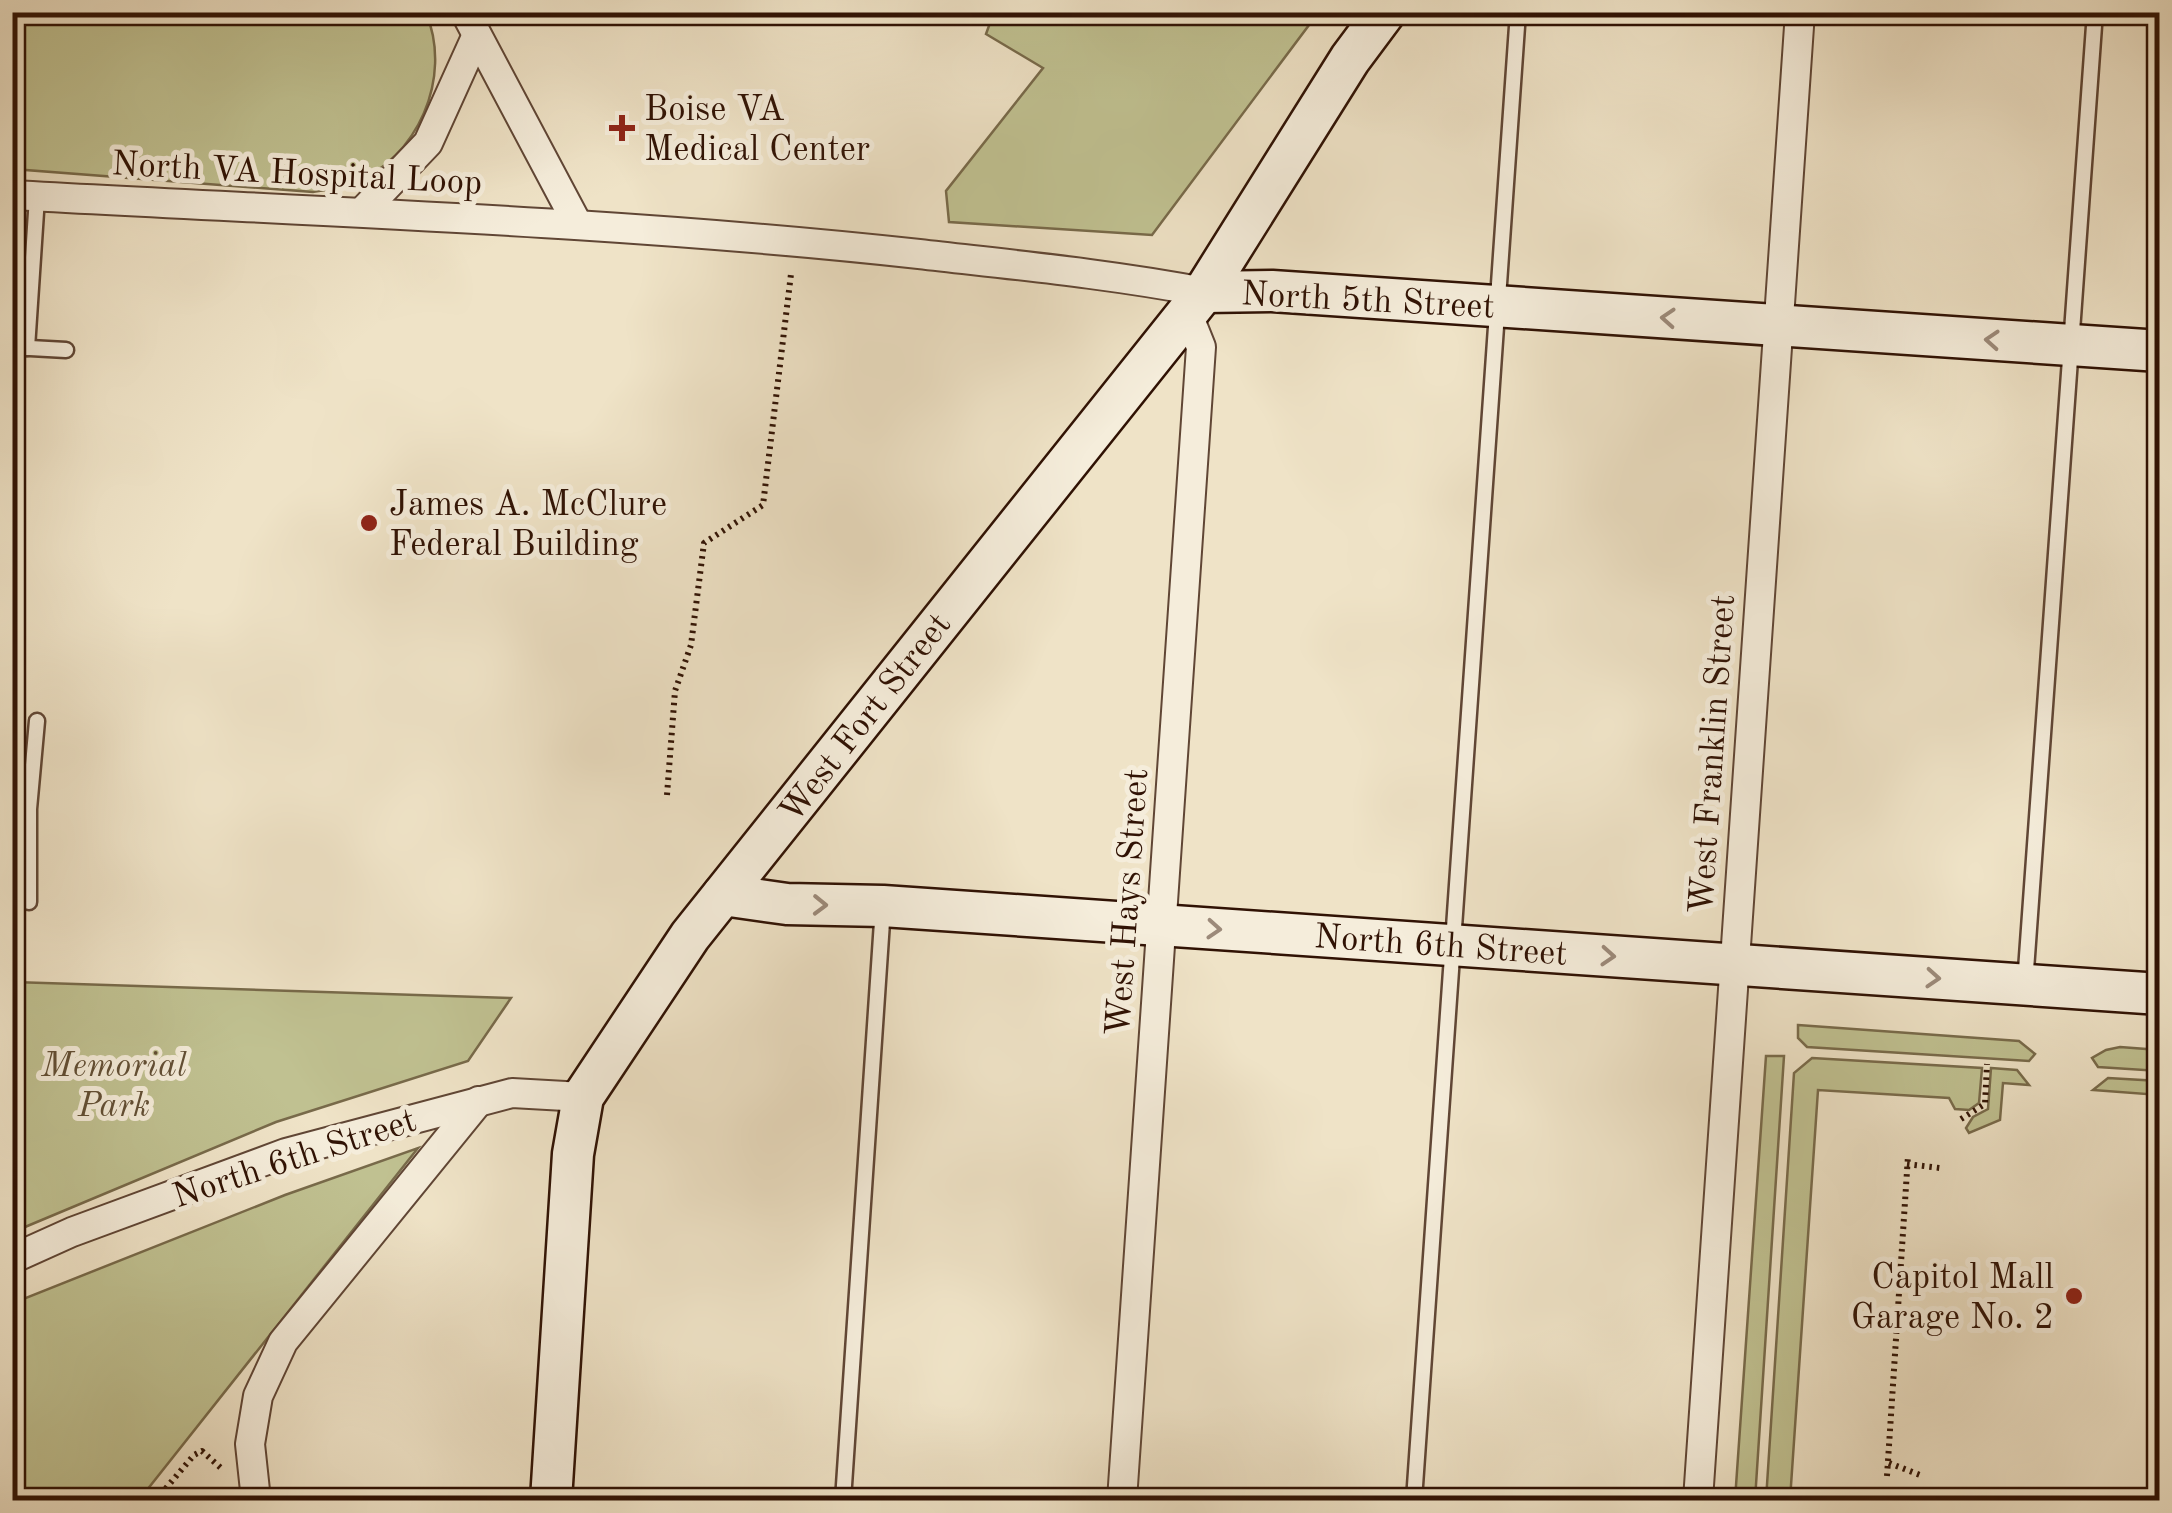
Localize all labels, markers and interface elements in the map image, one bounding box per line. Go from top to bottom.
place label: Boise VA Medical Center [644,93,870,168]
marker: Boise VA Medical Center [609,115,635,141]
street label: North VA Hospital Loop [111,147,483,202]
street label: North 5th Street [1240,277,1496,326]
one-way arrow [1660,308,1676,329]
one-way arrow [1984,330,2000,351]
place label: James A. McClure Federal Building [389,488,667,563]
marker: James A. McClure Federal Building [358,512,380,534]
street label: West Franklin Street [1685,593,1742,915]
street label: West Fort Street [774,607,958,830]
street label: West Hays Street [1102,767,1155,1037]
one-way arrow [814,894,829,916]
one-way arrow [1207,918,1223,939]
street label: North 6th Street [1313,920,1569,973]
one-way arrow [1601,945,1617,966]
one-way arrow [1925,967,1941,988]
park label: Memorial Park [40,1049,187,1124]
street label: North 6th Street [169,1104,421,1215]
place label: Capitol Mall Garage No. 2 [1851,1261,2054,1336]
marker: Capitol Mall Garage No. 2 [2063,1285,2085,1307]

